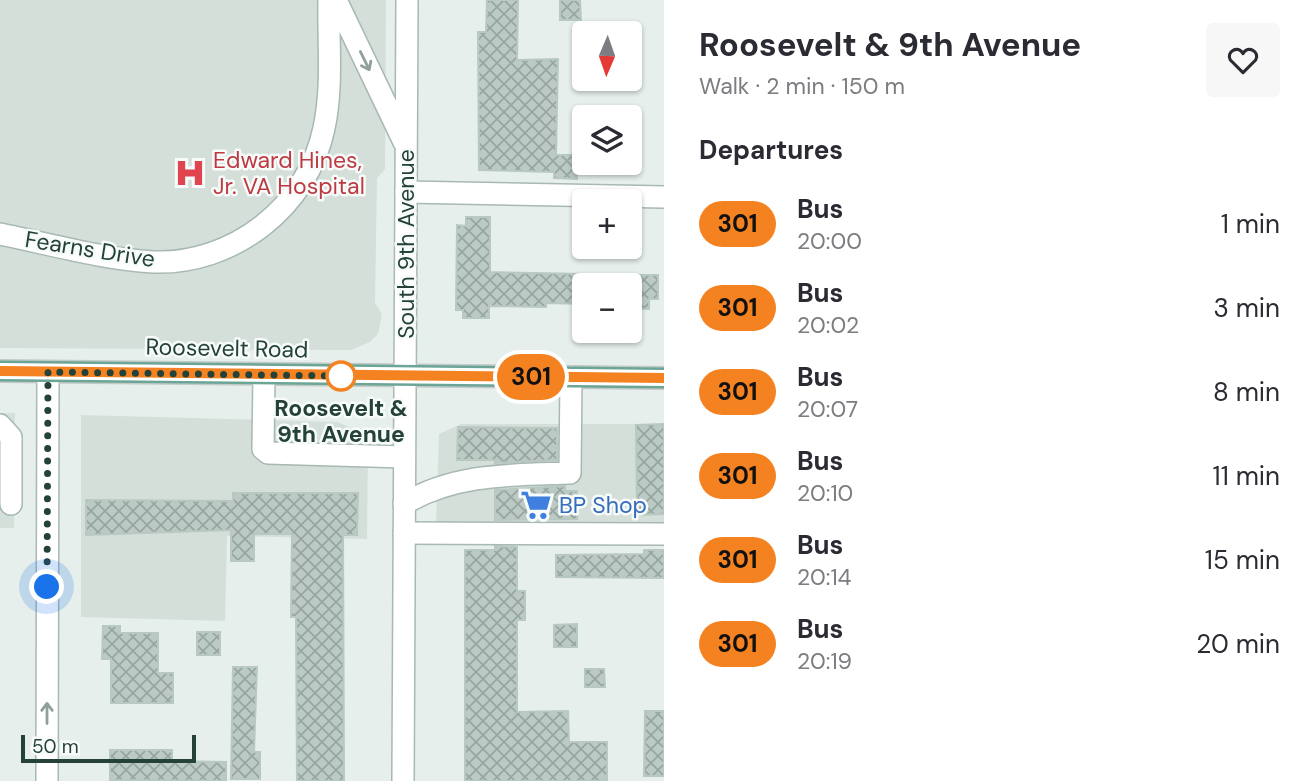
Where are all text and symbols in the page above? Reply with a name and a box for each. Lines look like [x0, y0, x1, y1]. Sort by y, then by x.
north arrow [572, 21, 642, 91]
map controls [572, 21, 642, 343]
text: Roosevelt & 9th Avenue [699, 23, 1081, 66]
button: heart [1206, 23, 1280, 97]
one-way arrow [359, 50, 372, 72]
text: Walk · 2 min · 150 m [699, 71, 905, 101]
button: layers [572, 105, 642, 175]
text: Departures [699, 133, 843, 167]
place label: Edward Hines, Jr. VA Hospital [213, 145, 365, 201]
street label: South 9th Avenue [391, 149, 421, 339]
hospital icon: Edward Hines, Jr. VA Hospital [173, 156, 207, 190]
button: + [572, 189, 642, 259]
text: Bus [797, 192, 843, 226]
text: 1 min [1221, 207, 1280, 241]
text: 301 [717, 208, 758, 239]
street label: Fearns Drive [23, 224, 157, 274]
text: 20:00 [797, 226, 862, 256]
button: − [572, 273, 642, 343]
text: Bus [797, 276, 843, 310]
text: 3 min [1213, 291, 1280, 325]
text: 301 [717, 292, 758, 323]
text: 20:02 [797, 310, 859, 340]
street label: Roosevelt Road [145, 332, 309, 364]
line badge: 301 [491, 354, 571, 400]
text: Bus [797, 360, 843, 394]
marker: Roosevelt & 9th Avenue [326, 361, 356, 391]
text: 301 [511, 361, 551, 392]
text: 8 min [1213, 375, 1280, 409]
text: 301 [717, 376, 758, 407]
place label: Roosevelt & 9th Avenue [274, 393, 408, 449]
text: 20:07 [797, 394, 858, 424]
text: Bus [797, 444, 843, 478]
text: 11 min [1213, 459, 1280, 493]
text: 301 [717, 460, 758, 491]
text: 20:10 [797, 478, 853, 508]
supermarket icon: BP Shop [519, 488, 553, 522]
place label: BP Shop [559, 490, 647, 520]
text: Bus [797, 528, 843, 562]
text: 15 min [1205, 543, 1280, 577]
text: 301 [717, 544, 758, 575]
text: 20:14 [797, 562, 852, 592]
your location [29, 569, 64, 604]
text: Bus [797, 612, 843, 646]
text: 20 min [1196, 627, 1280, 661]
text: 301 [717, 628, 758, 659]
text: 20:19 [797, 646, 852, 676]
one-way arrow [40, 702, 54, 725]
scale bar [21, 732, 196, 764]
text: 50 m [32, 734, 79, 759]

